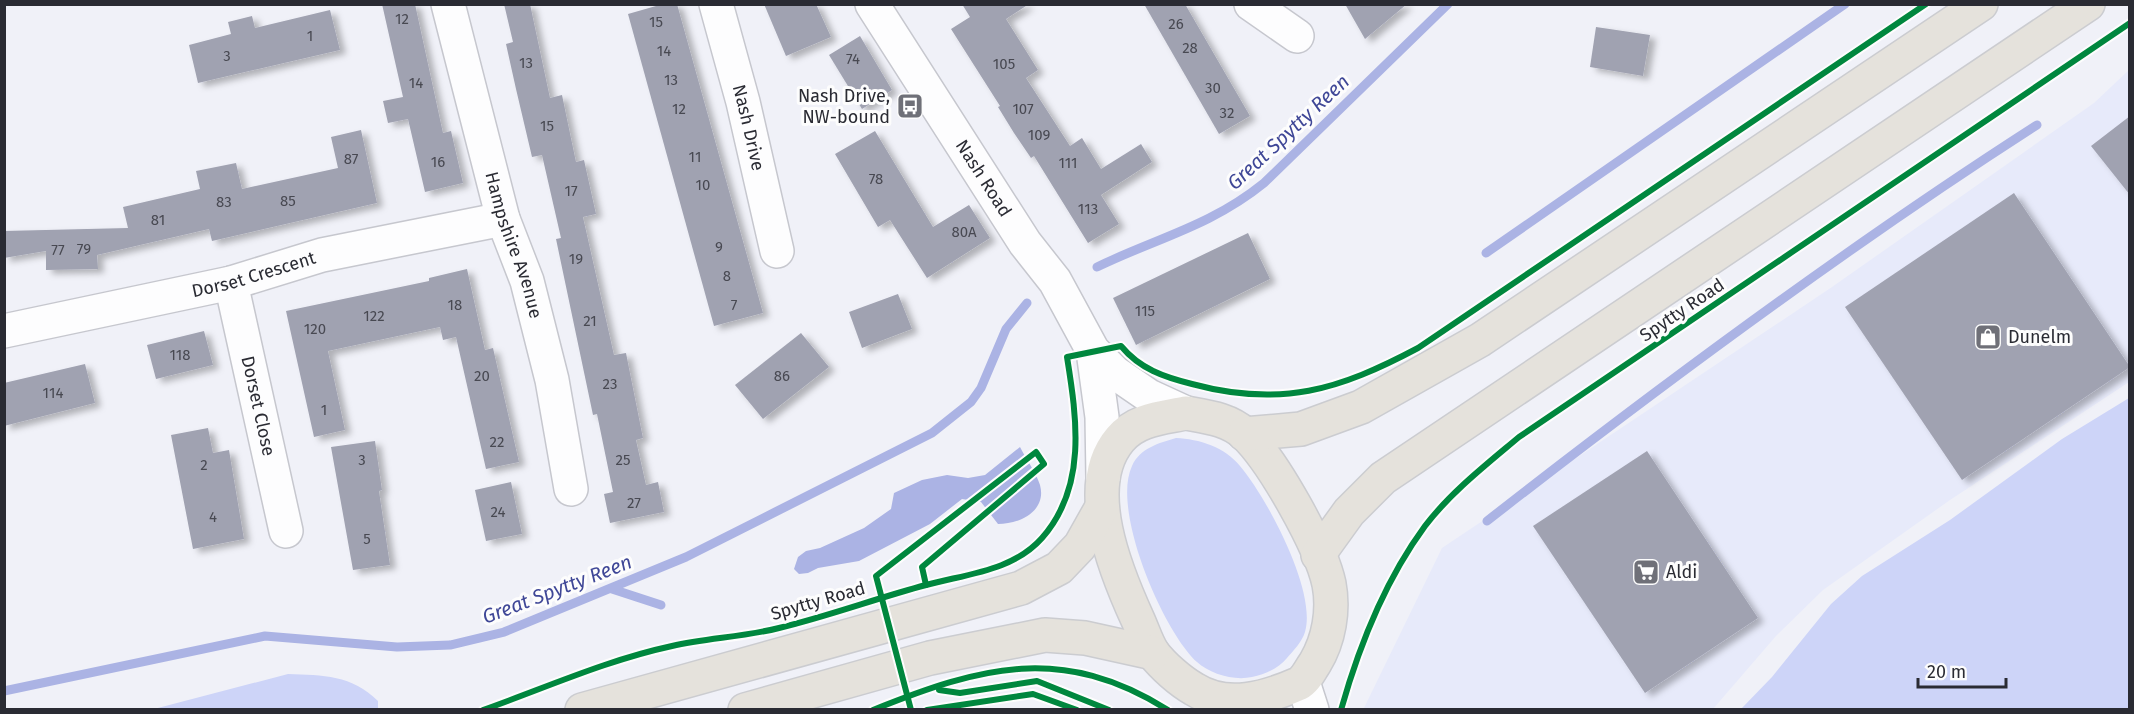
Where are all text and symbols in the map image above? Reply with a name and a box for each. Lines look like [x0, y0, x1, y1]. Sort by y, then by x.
house number: 12 [395, 10, 409, 28]
house number: 15 [649, 13, 663, 31]
house number: 26 [1168, 15, 1184, 33]
house number: 1 [307, 27, 313, 45]
house number: 28 [1182, 39, 1198, 57]
house number: 14 [657, 42, 671, 60]
house number: 3 [223, 47, 231, 65]
house number: 74 [846, 50, 860, 68]
house number: 13 [519, 54, 533, 72]
house number: 105 [993, 55, 1015, 73]
water label: Great Spytty Reen [1222, 69, 1354, 195]
house number: 13 [664, 71, 678, 89]
house number: 14 [409, 74, 423, 92]
house number: 30 [1205, 79, 1221, 97]
street label: Nash Drive [728, 82, 769, 173]
place label: Nash Drive, NW-bound [798, 85, 890, 128]
bus stop icon: Nash Drive, NW-bound [895, 91, 925, 121]
house number: 12 [672, 100, 686, 118]
house number: 107 [1012, 100, 1034, 118]
house number: 32 [1220, 104, 1234, 122]
house number: 15 [540, 117, 554, 135]
house number: 109 [1028, 126, 1050, 144]
street label: Nash Road [951, 136, 1016, 221]
house number: 11 [689, 148, 701, 166]
house number: 87 [344, 150, 359, 168]
house number: 16 [431, 153, 445, 171]
house number: 111 [1058, 154, 1078, 172]
street label: Hampshire Avenue [480, 169, 547, 321]
house number: 78 [869, 170, 883, 188]
house number: 10 [696, 176, 710, 194]
house number: 17 [564, 182, 578, 200]
house number: 85 [280, 192, 296, 210]
house number: 83 [216, 193, 232, 211]
house number: 113 [1078, 200, 1098, 218]
house number: 81 [151, 211, 165, 229]
house number: 80A [951, 223, 977, 241]
house number: 9 [715, 238, 723, 256]
house number: 79 [77, 240, 91, 258]
house number: 77 [51, 241, 65, 259]
street label: Dorset Crescent [190, 246, 319, 302]
house number: 19 [569, 250, 583, 268]
house number: 8 [723, 267, 731, 285]
street label: Spytty Road [1636, 274, 1728, 346]
house number: 18 [448, 296, 462, 314]
house number: 7 [731, 296, 738, 314]
house number: 115 [1135, 302, 1155, 320]
house number: 122 [363, 307, 385, 325]
house number: 21 [583, 312, 597, 330]
house number: 120 [304, 320, 326, 338]
shop icon: Dunelm [1973, 322, 2003, 352]
place label: Dunelm [2008, 326, 2071, 348]
house number: 118 [169, 346, 191, 364]
street label: Dorset Close [236, 354, 280, 458]
house number: 20 [474, 367, 490, 385]
house number: 86 [774, 367, 790, 385]
house number: 23 [603, 375, 617, 393]
house number: 114 [43, 384, 63, 402]
house number: 1 [321, 401, 327, 419]
house number: 22 [490, 433, 504, 451]
house number: 3 [358, 451, 366, 469]
house number: 25 [616, 451, 630, 469]
house number: 2 [200, 456, 208, 474]
house number: 27 [627, 494, 641, 512]
house number: 24 [490, 503, 506, 521]
house number: 4 [209, 508, 217, 526]
house number: 5 [363, 530, 371, 548]
water label: Great Spytty Reen [479, 549, 635, 629]
supermarket icon: Aldi [1631, 557, 1661, 587]
place label: Aldi [1666, 561, 1697, 583]
street label: Spytty Road [768, 577, 868, 625]
scale bar [1918, 651, 2006, 689]
text: 20 m [1927, 661, 1966, 683]

